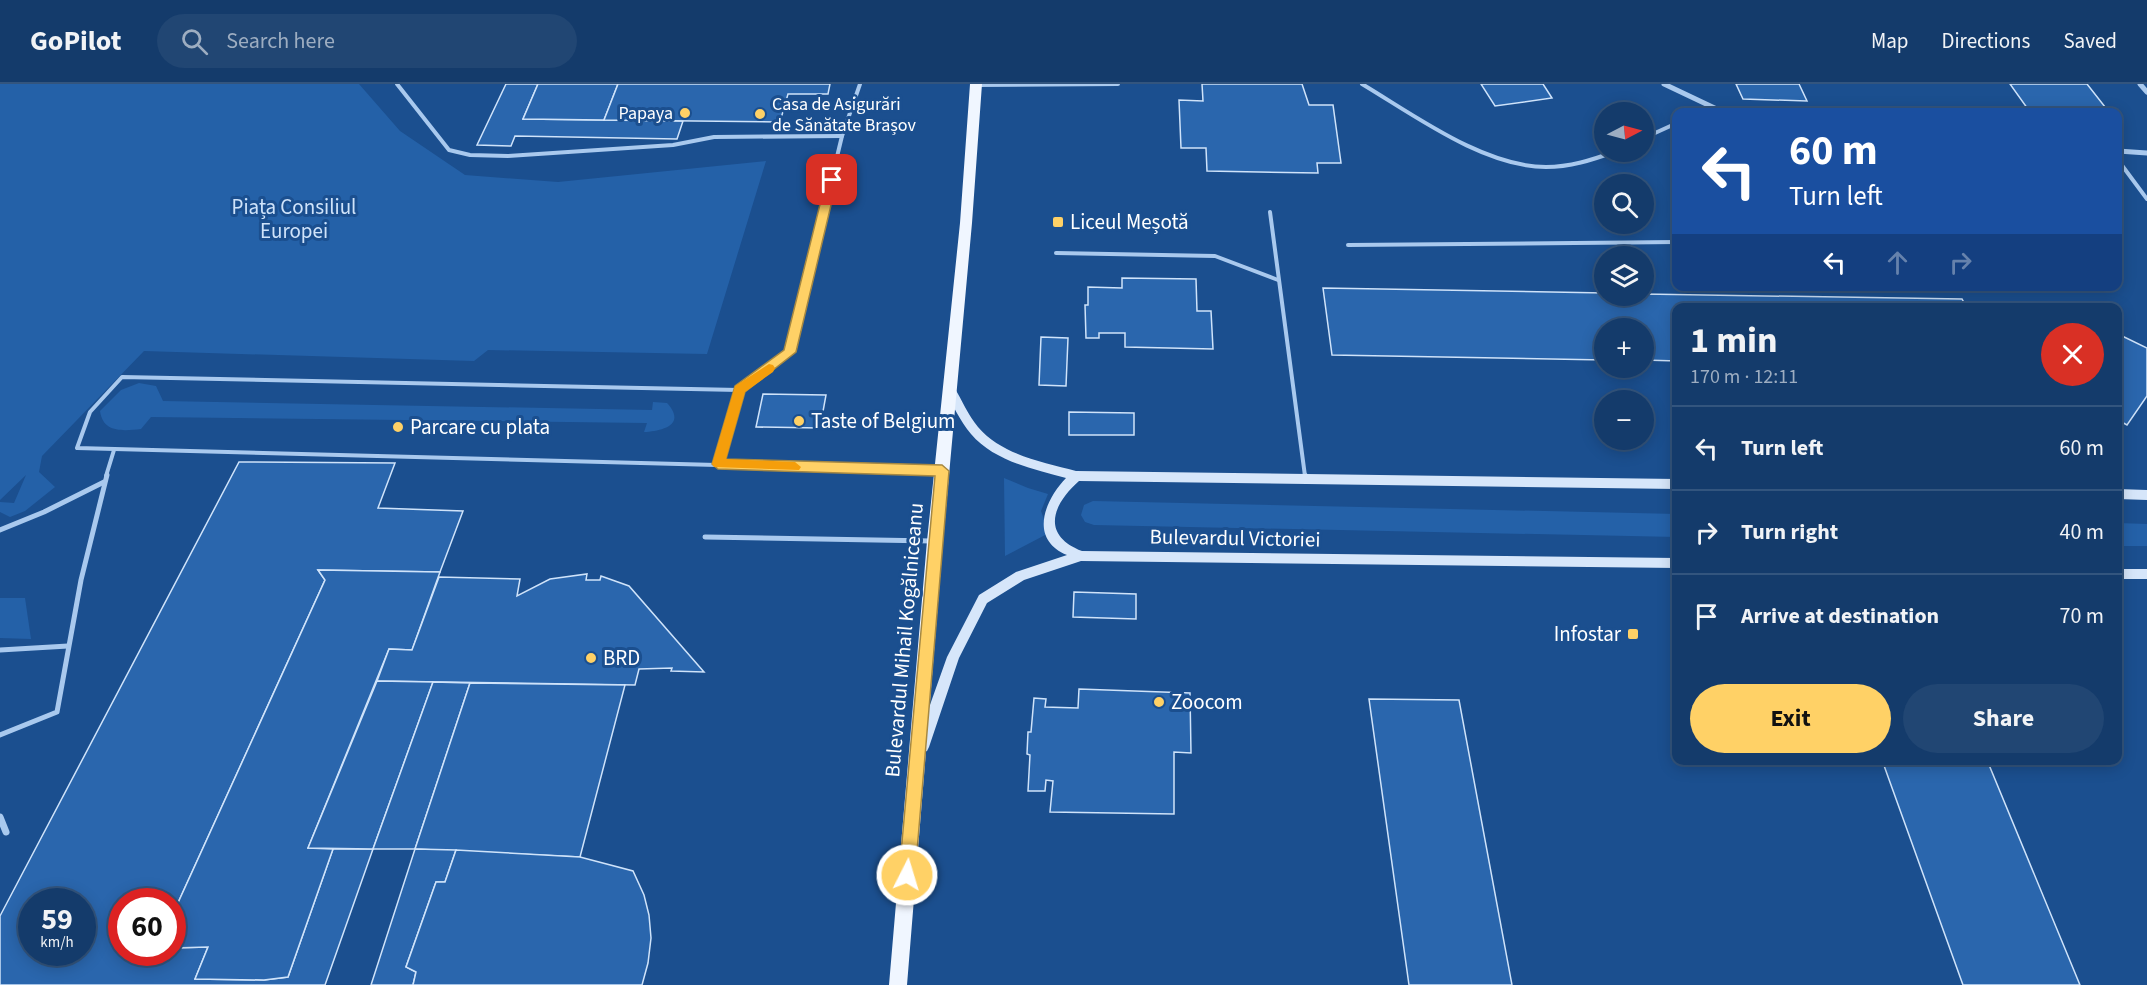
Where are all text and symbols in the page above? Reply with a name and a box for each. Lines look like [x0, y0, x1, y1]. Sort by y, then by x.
search box [157, 14, 577, 68]
text: GoPilot [30, 21, 121, 61]
icon: search [178, 25, 211, 58]
text: Search here [226, 25, 335, 57]
text: Map [1871, 26, 1909, 56]
text: Directions [1942, 26, 2030, 56]
text: Saved [2063, 26, 2117, 56]
place label: Casa de Asigurări de Sănătate Brașov [772, 92, 916, 138]
place label: Papaya [619, 101, 673, 126]
north arrow [1594, 102, 1654, 162]
map controls [1594, 102, 1654, 450]
marker: Papaya [678, 106, 692, 120]
marker: Casa de Asigurări de Sănătate Brașov [753, 107, 767, 121]
text: 60 m [1789, 121, 1878, 181]
icon: left [1690, 132, 1768, 210]
pin [806, 154, 857, 205]
icon: arrive [815, 163, 848, 196]
button: search [1594, 174, 1654, 234]
text: Turn left [1789, 177, 1883, 216]
park label: Piața Consiliul Europei [232, 192, 356, 246]
place label: Liceul Meșotă [1070, 207, 1189, 237]
marker: Liceul Meșotă [1051, 215, 1065, 229]
button: layers [1594, 246, 1654, 306]
icon: left [1818, 246, 1851, 279]
icon: ahead [1881, 246, 1914, 279]
icon: right [1944, 246, 1977, 279]
text: 1 min [1690, 315, 1778, 366]
button: + [1594, 318, 1654, 378]
button: close [2041, 323, 2104, 386]
text: 170 m · 12:11 [1690, 363, 1798, 391]
button: − [1594, 390, 1654, 450]
place label: Taste of Belgium [811, 406, 956, 436]
place label: Parcare cu plata [410, 412, 550, 442]
marker: Taste of Belgium [792, 414, 806, 428]
marker: Parcare cu plata [391, 420, 405, 434]
icon: left [1690, 432, 1723, 465]
text: Turn left [1741, 432, 1823, 464]
text: 60 m [2059, 432, 2104, 464]
street label: Bulevardul Mihail Kogălniceanu [877, 501, 931, 779]
icon: right [1690, 516, 1723, 549]
text: Turn right [1741, 516, 1838, 548]
text: 40 m [2059, 516, 2104, 548]
street label: Bulevardul Victoriei [1149, 522, 1321, 554]
icon: arrive [1690, 600, 1723, 633]
text: Arrive at destination [1741, 600, 1939, 632]
text: 70 m [2059, 600, 2104, 632]
place label: Infostar [1554, 619, 1622, 649]
marker: Infostar [1626, 627, 1640, 641]
place label: BRD [603, 643, 640, 673]
marker: BRD [584, 651, 598, 665]
button: Exit [1690, 684, 1891, 753]
button: Share [1903, 684, 2104, 753]
place label: Zoocom [1171, 687, 1243, 717]
marker: Zoocom [1152, 695, 1166, 709]
position arrow [875, 843, 939, 907]
speed limit sign: 60 [108, 888, 186, 966]
text: 59 [41, 898, 73, 941]
text: km/h [40, 932, 74, 953]

